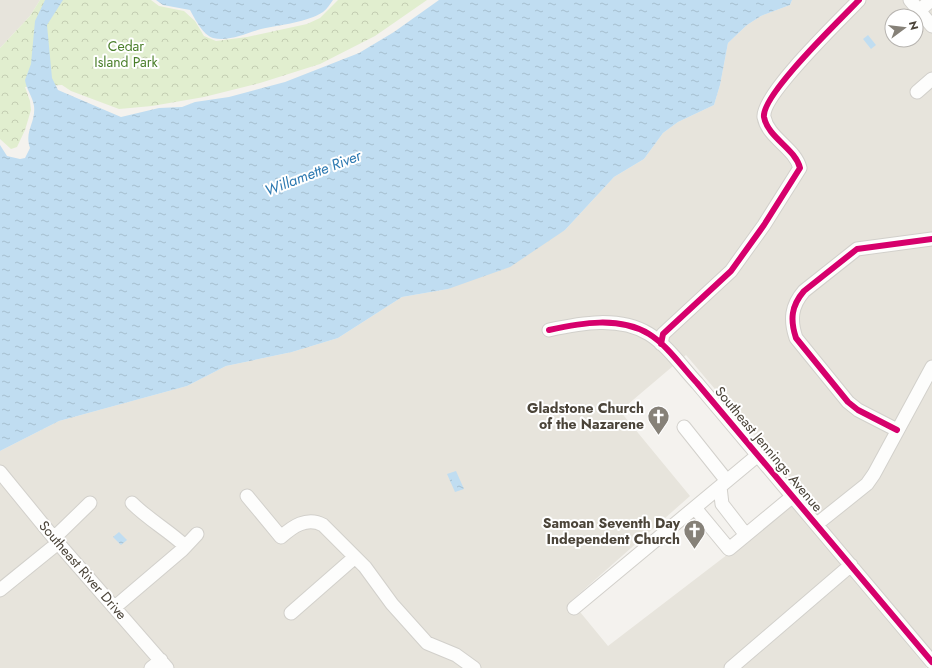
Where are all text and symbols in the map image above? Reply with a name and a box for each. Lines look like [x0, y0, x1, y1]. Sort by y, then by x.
north arrow [884, 8, 924, 48]
text: N [905, 19, 923, 32]
park label: Cedar Island Park [94, 36, 159, 72]
water label: Willamette River [262, 144, 365, 201]
street label: Southeast Jennings Avenue [710, 382, 828, 516]
place label: Gladstone Church of the Nazarene [527, 398, 644, 434]
church icon: Gladstone Church of the Nazarene [646, 403, 672, 436]
place label: Samoan Seventh Day Independent Church [543, 513, 681, 549]
street label: Southeast River Drive [34, 516, 132, 624]
church icon: Samoan Seventh Day Independent Church [682, 518, 708, 551]

